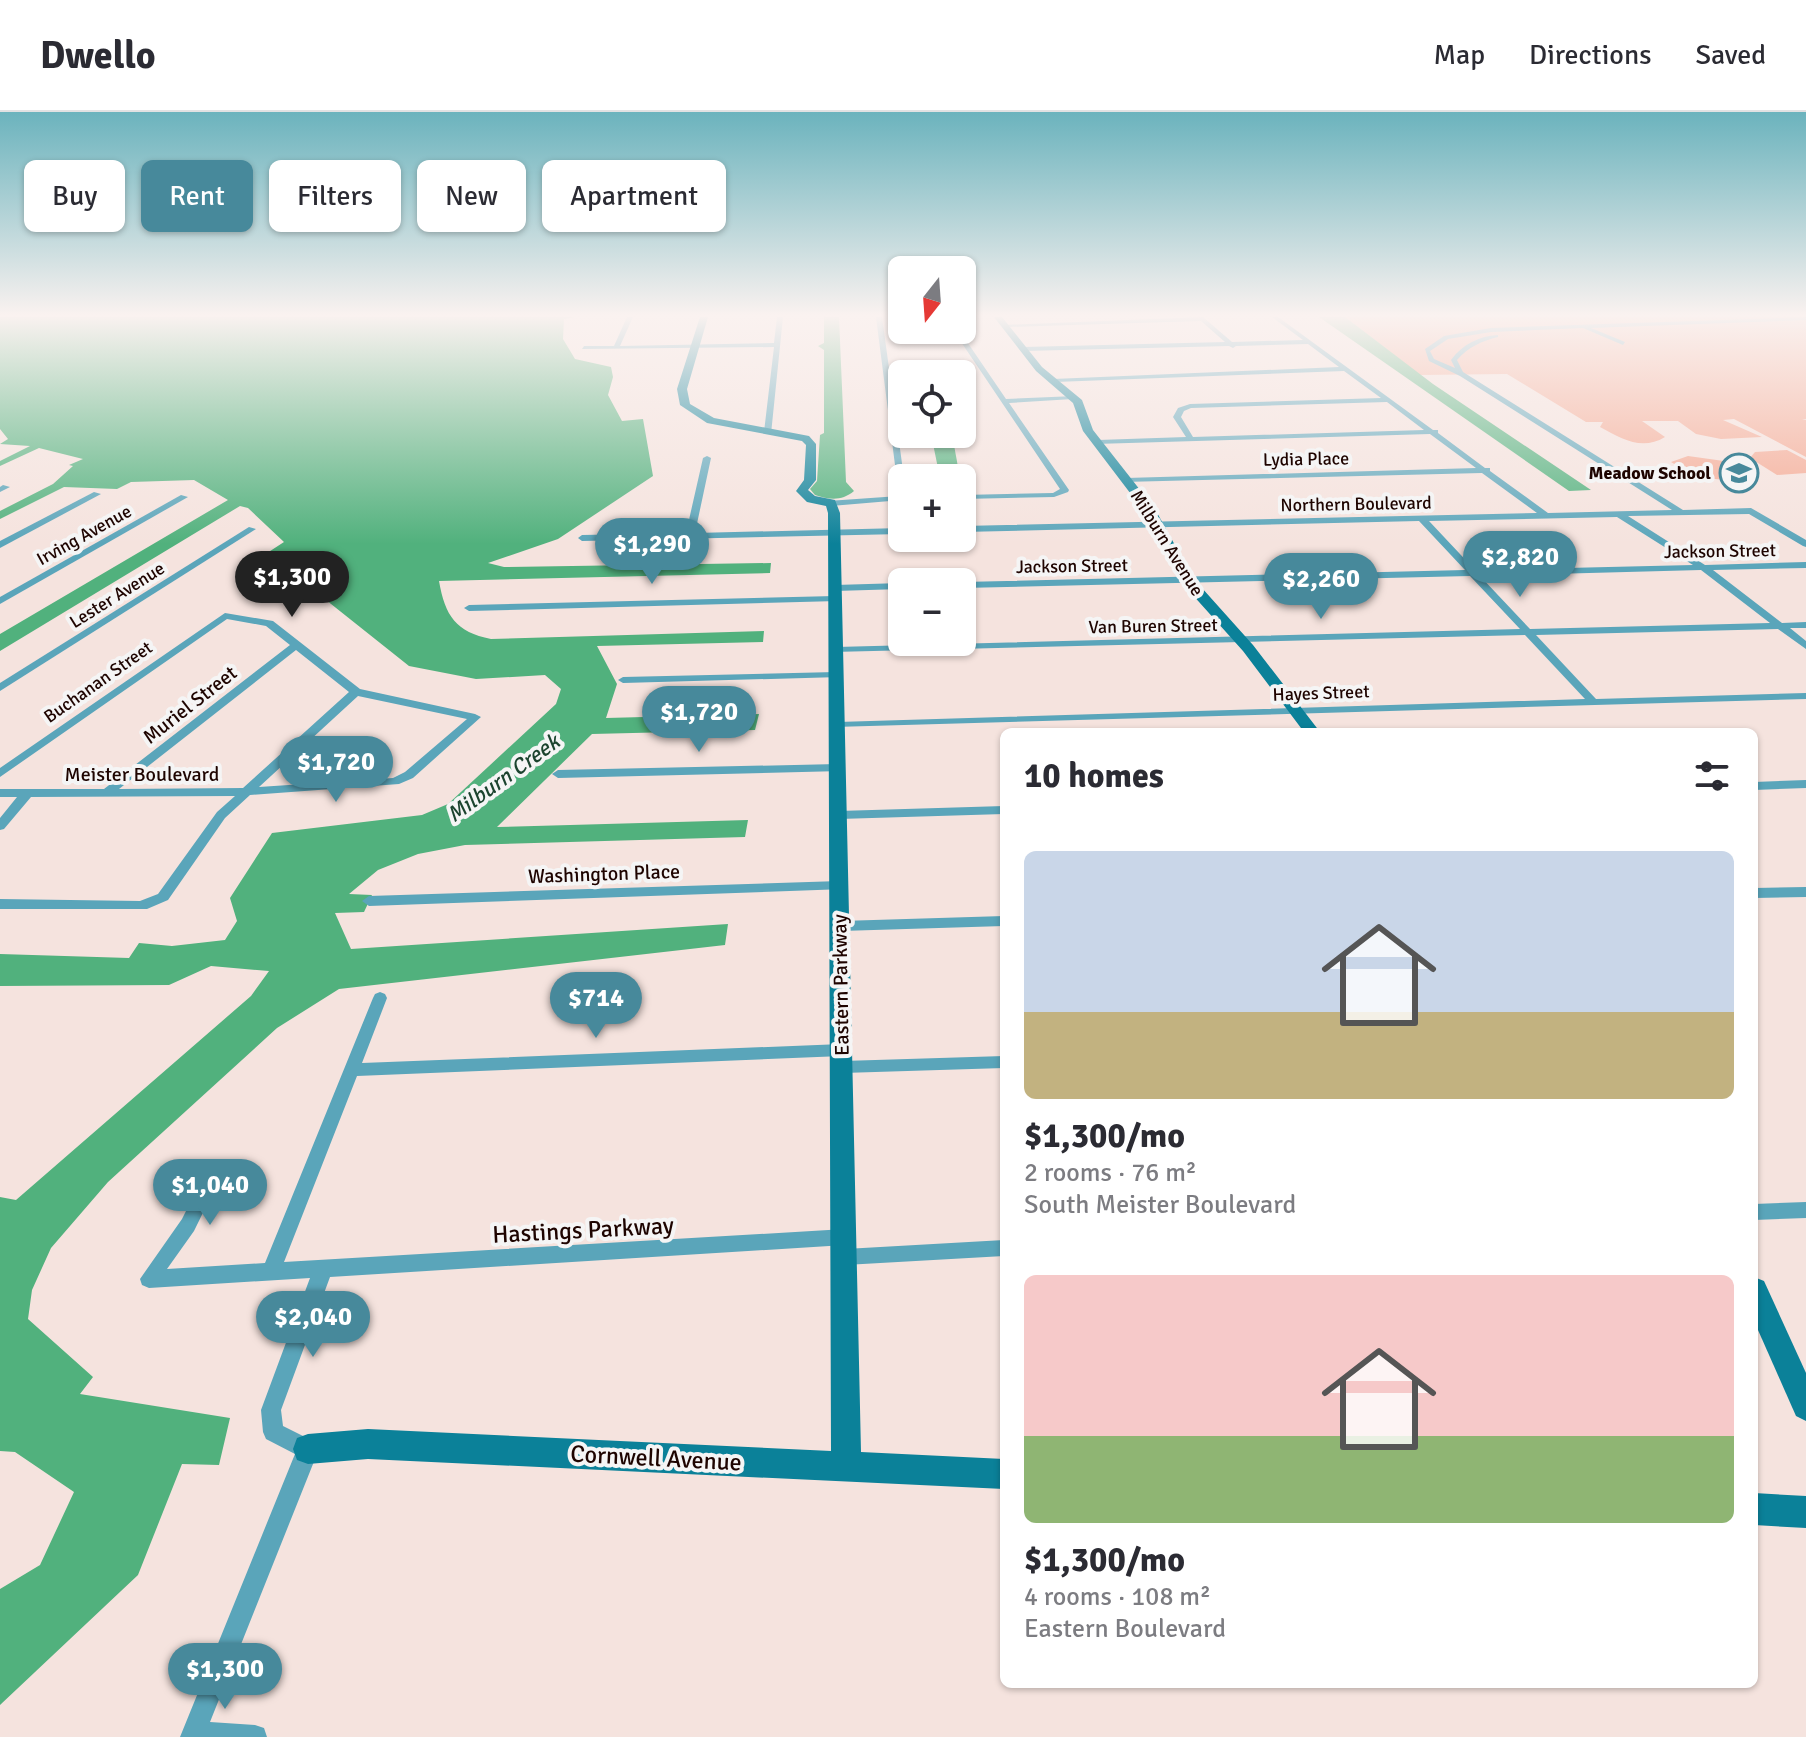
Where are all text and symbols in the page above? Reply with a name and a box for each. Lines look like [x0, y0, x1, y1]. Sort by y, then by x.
text: Dwello [40, 32, 156, 79]
text: Map [1433, 38, 1485, 72]
text: Directions [1529, 38, 1651, 72]
text: Saved [1695, 38, 1766, 72]
chip: Buy [24, 160, 125, 232]
chip: Rent [141, 160, 253, 232]
chip: Filters [269, 160, 401, 232]
chip: New [417, 160, 526, 232]
chip: Apartment [542, 160, 726, 232]
north arrow [888, 256, 976, 344]
map controls [888, 256, 976, 656]
button: locate [888, 360, 976, 448]
street label: Lydia Place [1263, 447, 1349, 471]
school or university icon: Meadow School [1718, 452, 1760, 494]
place label: Meadow School [1588, 462, 1711, 484]
button: + [888, 464, 976, 552]
street label: Milburn Avenue [1126, 486, 1208, 600]
street label: Northern Boulevard [1280, 492, 1432, 516]
street label: Irving Avenue [33, 500, 135, 570]
pin: $1,290 [587, 518, 717, 586]
text: $1,290 [613, 528, 691, 560]
pin: $2,820 [1455, 531, 1585, 599]
street label: Jackson Street [1664, 539, 1776, 563]
text: $2,820 [1481, 541, 1559, 573]
pin: $1,300 [227, 551, 357, 619]
pin: $2,260 [1256, 553, 1386, 621]
street label: Jackson Street [1016, 554, 1128, 578]
street label: Lester Avenue [65, 557, 169, 633]
text: $1,300 [253, 561, 331, 593]
text: $2,260 [1282, 563, 1360, 595]
button: − [888, 568, 976, 656]
street label: Van Buren Street [1088, 614, 1218, 638]
street label: Buchanan Street [39, 636, 157, 728]
street label: Muriel Street [138, 660, 242, 750]
street label: Hayes Street [1272, 680, 1370, 706]
pin: $1,720 [634, 686, 764, 754]
text: $1,720 [660, 696, 738, 728]
water label: Milburn Creek [441, 727, 566, 828]
pin: $1,720 [271, 736, 401, 804]
text: $1,720 [297, 746, 375, 778]
icon: filters [1690, 754, 1734, 798]
text: 10 homes [1024, 755, 1164, 797]
street label: Meister Boulevard [65, 762, 219, 787]
street label: Washington Place [528, 859, 680, 889]
icon: home [1307, 903, 1451, 1047]
street label: Eastern Parkway [827, 913, 855, 1056]
pin: $714 [549, 972, 643, 1040]
text: $714 [568, 982, 624, 1014]
text: $1,300/mo [1024, 1115, 1185, 1157]
text: 2 rooms · 76 m² [1024, 1157, 1197, 1189]
pin: $1,040 [145, 1159, 275, 1227]
text: $1,040 [171, 1169, 249, 1201]
text: South Meister Boulevard [1024, 1189, 1296, 1221]
street label: Hastings Parkway [491, 1210, 675, 1250]
pin: $2,040 [248, 1291, 378, 1359]
text: $2,040 [274, 1301, 352, 1333]
icon: home [1307, 1327, 1451, 1471]
street label: Cornwell Avenue [570, 1439, 742, 1477]
text: $1,300/mo [1024, 1539, 1185, 1581]
text: 4 rooms · 108 m² [1024, 1581, 1211, 1613]
text: Eastern Boulevard [1024, 1613, 1226, 1645]
pin: $1,300 [160, 1643, 290, 1711]
text: $1,300 [186, 1653, 264, 1685]

